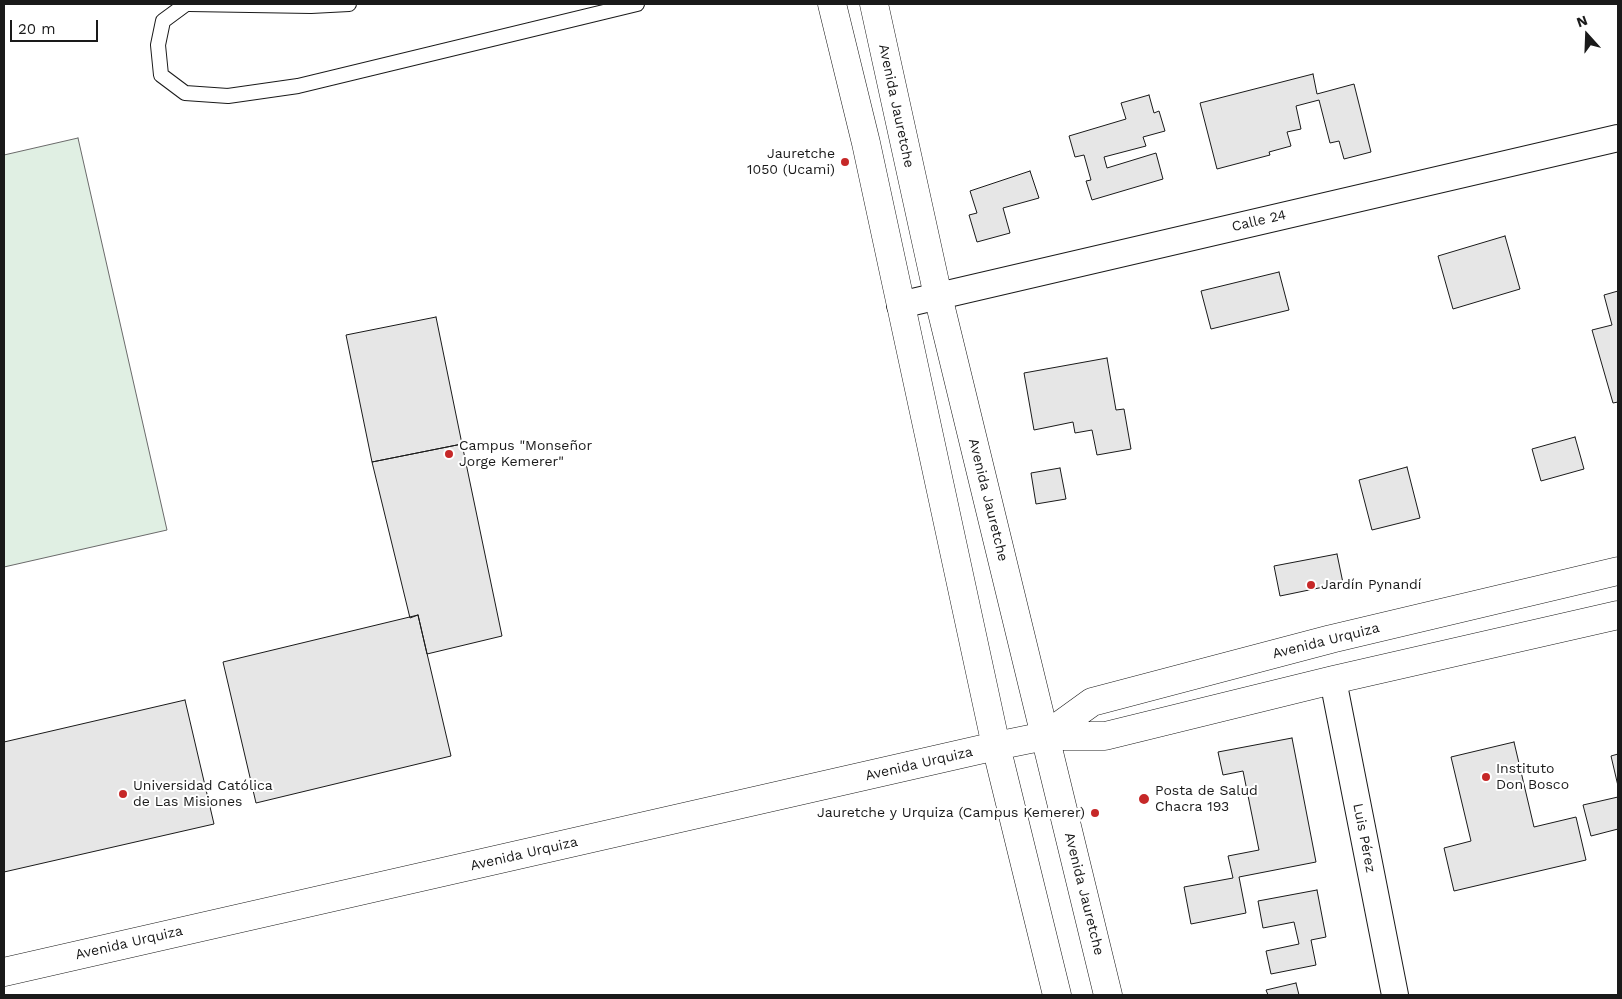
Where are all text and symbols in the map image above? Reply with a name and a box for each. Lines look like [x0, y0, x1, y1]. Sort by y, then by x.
scale bar [12, 10, 100, 42]
north arrow [1562, 10, 1612, 60]
text: N [1574, 12, 1589, 30]
text: 20 m [18, 20, 56, 38]
street label: Avenida Jauretche [875, 43, 917, 169]
place label: Jauretche 1050 (Ucami) [747, 146, 835, 178]
marker: Jauretche 1050 (Ucami) [839, 156, 851, 168]
street label: Calle 24 [1230, 207, 1288, 235]
street label: Avenida Jauretche [965, 437, 1011, 563]
place label: Campus "Monseñor Jorge Kemerer" [459, 438, 592, 471]
marker: Campus "Monseñor Jorge Kemerer" [443, 448, 455, 460]
place label: Jardín Pynandí [1321, 577, 1422, 593]
marker: Jardín Pynandí [1305, 579, 1317, 591]
street label: Avenida Urquiza [1271, 620, 1381, 662]
street label: Avenida Urquiza [864, 743, 974, 785]
place label: Instituto Don Bosco [1496, 761, 1569, 794]
marker: Instituto Don Bosco [1480, 771, 1492, 783]
place label: Universidad Católica de Las Misiones [133, 778, 273, 810]
place label: Posta de Salud Chacra 193 [1155, 783, 1258, 816]
marker: Universidad Católica de Las Misiones [117, 788, 129, 800]
marker: Posta de Salud Chacra 193 [1137, 792, 1151, 806]
street label: Luis Pérez [1349, 802, 1379, 874]
place label: Jauretche y Urquiza (Campus Kemerer) [817, 805, 1085, 821]
marker: Jauretche y Urquiza (Campus Kemerer) [1089, 807, 1101, 819]
street label: Avenida Jauretche [1061, 831, 1107, 957]
street label: Avenida Urquiza [469, 833, 579, 875]
street label: Avenida Urquiza [74, 922, 184, 964]

